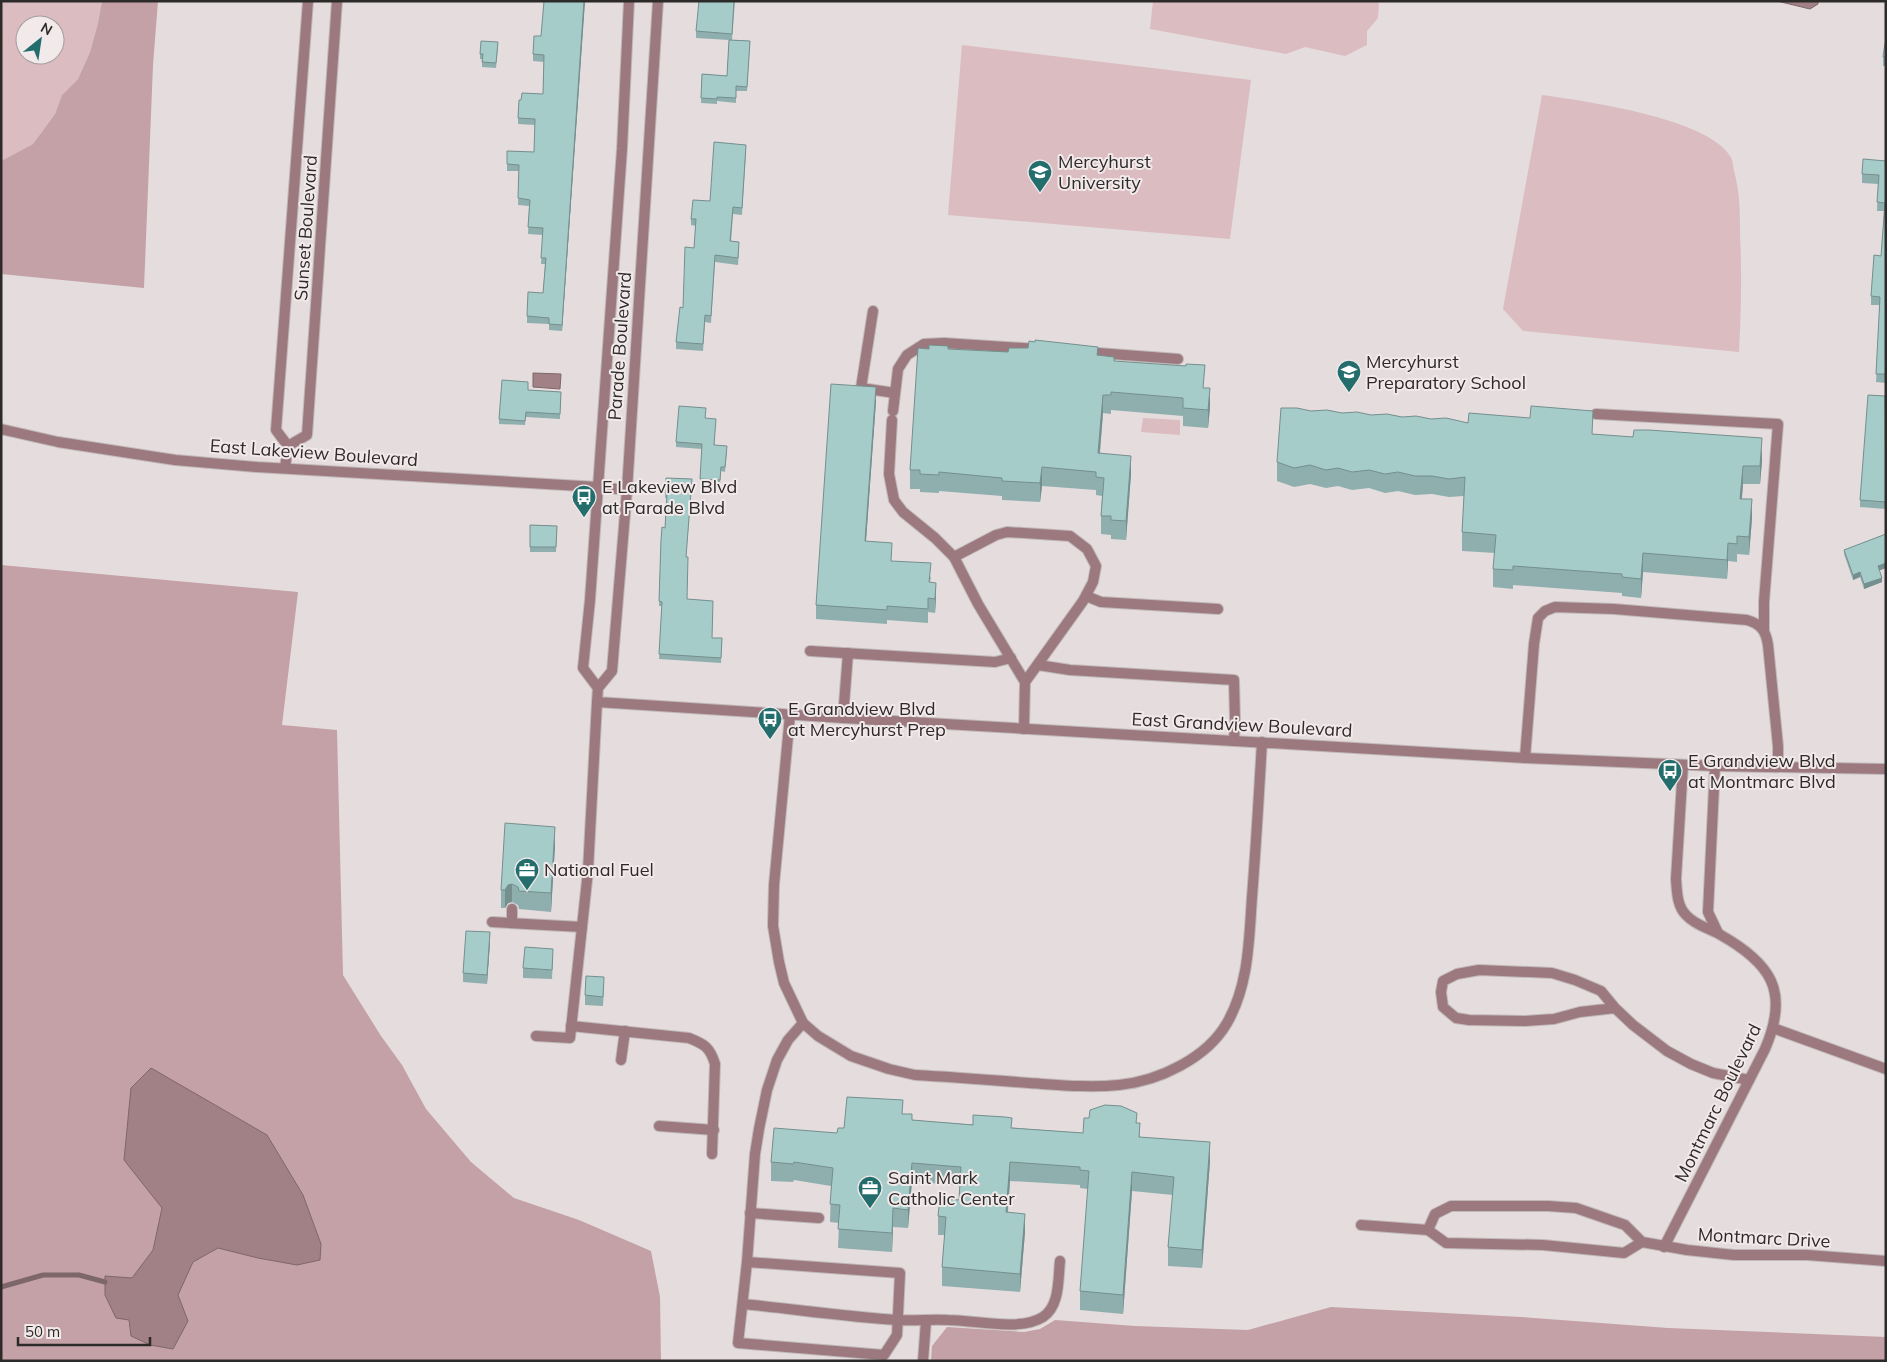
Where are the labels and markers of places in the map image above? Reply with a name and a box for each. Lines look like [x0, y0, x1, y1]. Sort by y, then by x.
place label: Mercyhurst University [1058, 150, 1151, 194]
school or university icon: Mercyhurst University [1027, 159, 1053, 193]
place label: Mercyhurst Preparatory School [1366, 350, 1526, 394]
school or university icon: Mercyhurst Preparatory School [1336, 359, 1362, 393]
place label: E Lakeview Blvd at Parade Blvd [602, 475, 737, 519]
bus stop icon: E Lakeview Blvd at Parade Blvd [571, 484, 597, 518]
place label: E Grandview Blvd at Mercyhurst Prep [788, 697, 946, 741]
bus stop icon: E Grandview Blvd at Mercyhurst Prep [757, 706, 783, 740]
place label: E Grandview Blvd at Montmarc Blvd [1688, 749, 1836, 793]
bus stop icon: E Grandview Blvd at Montmarc Blvd [1657, 758, 1683, 792]
office icon: National Fuel [514, 857, 540, 891]
place label: National Fuel [544, 858, 654, 881]
place label: Saint Mark Catholic Center [888, 1166, 1015, 1210]
office icon: Saint Mark Catholic Center [857, 1175, 883, 1209]

